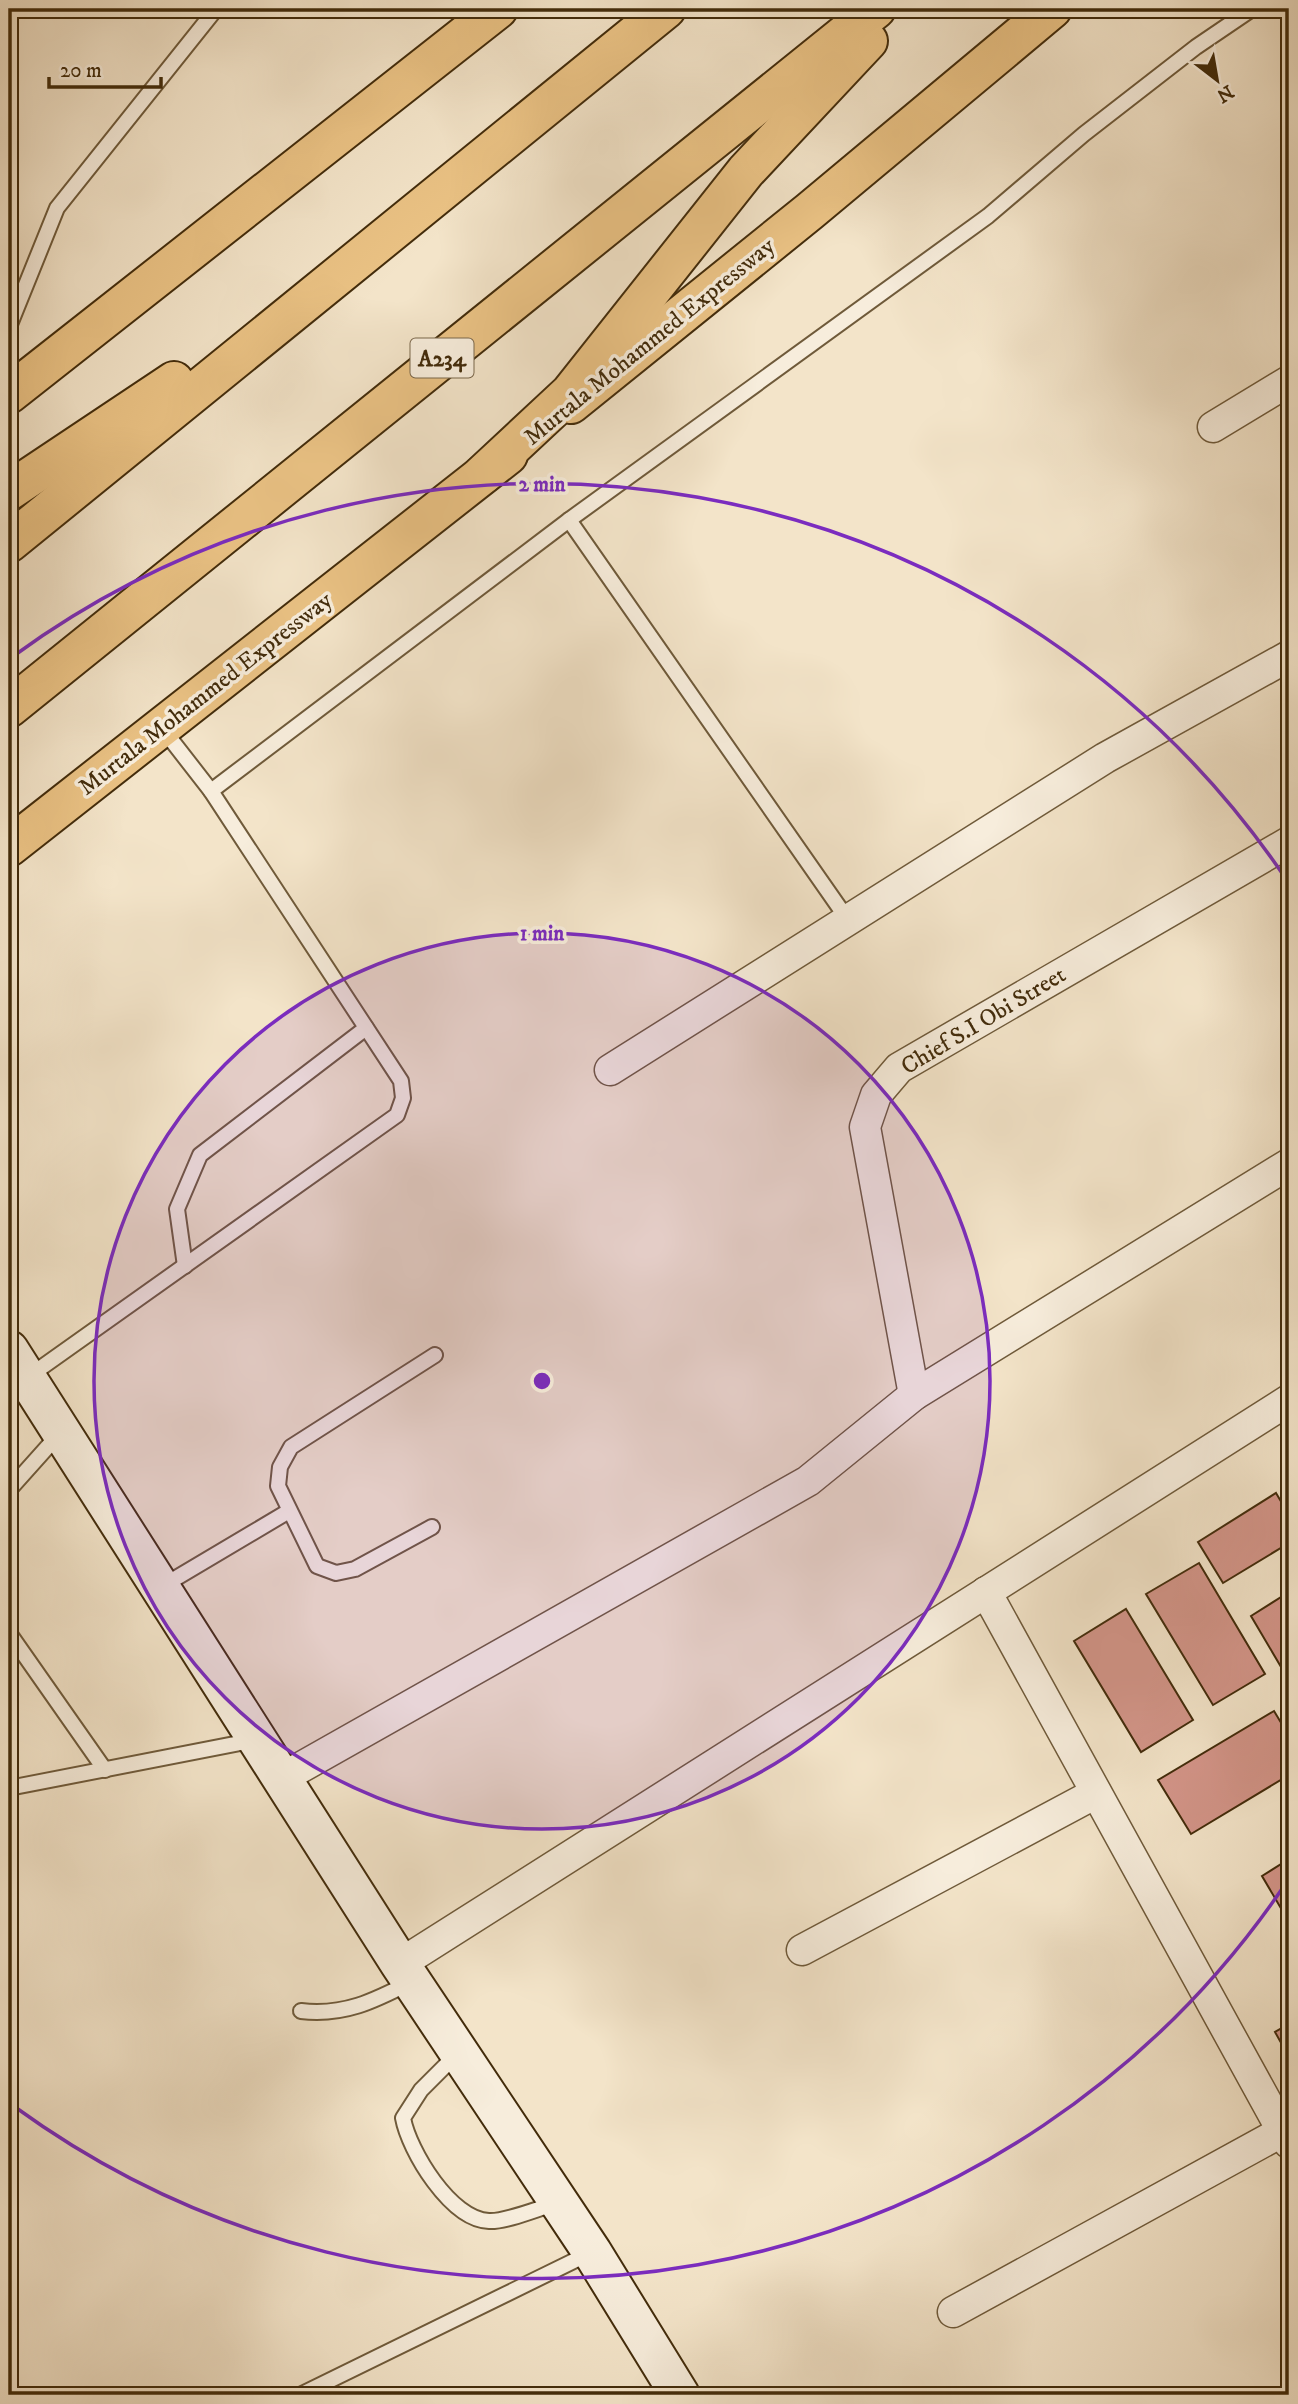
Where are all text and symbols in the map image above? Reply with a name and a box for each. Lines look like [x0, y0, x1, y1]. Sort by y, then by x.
scale bar [49, 46, 161, 90]
north arrow [1182, 46, 1252, 116]
text: 20 m [60, 58, 102, 84]
text: N [1212, 79, 1238, 107]
street label: Murtala Mohammed Expressway [518, 231, 782, 452]
road number: A234 [410, 338, 474, 378]
text: 2 min [519, 472, 567, 498]
street label: Murtala Mohammed Expressway [73, 585, 339, 802]
text: 1 min [520, 921, 565, 947]
street label: Chief S.I Obi Street [896, 960, 1072, 1082]
centre of rings [530, 1369, 554, 1393]

